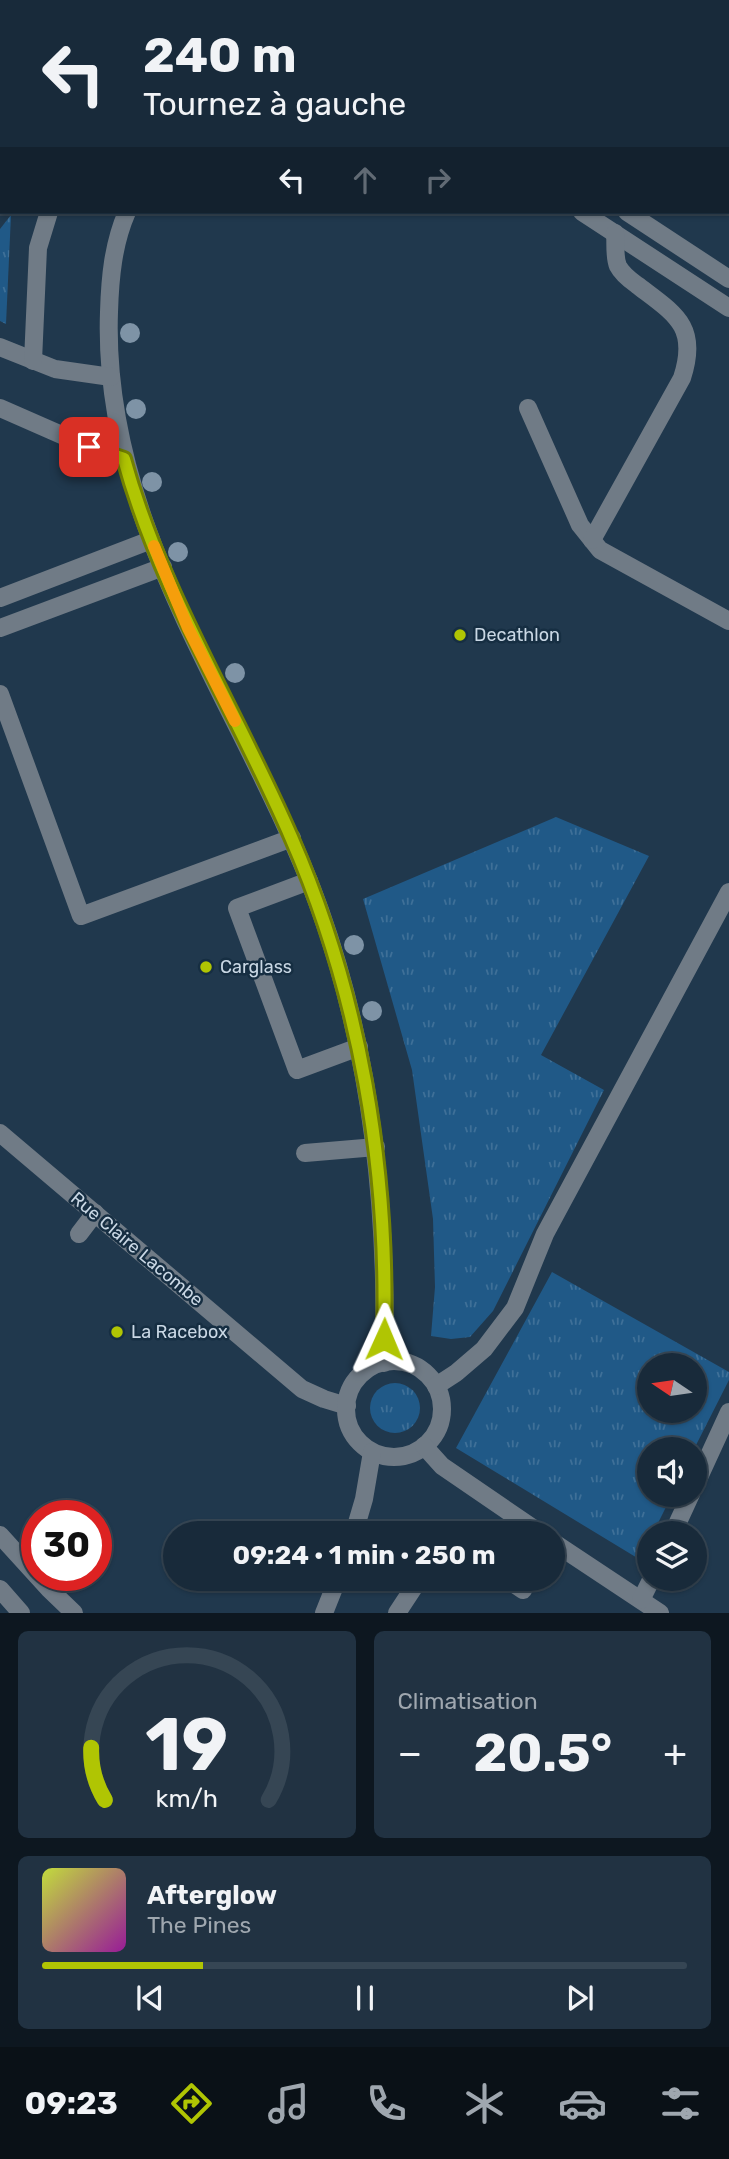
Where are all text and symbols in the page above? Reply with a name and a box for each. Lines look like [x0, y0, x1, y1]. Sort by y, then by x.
text: 240 m [143, 26, 297, 84]
icon: left [28, 28, 119, 119]
text: Tournez à gauche [143, 85, 406, 123]
icon: left [273, 161, 311, 199]
icon: ahead [346, 161, 384, 199]
icon: right [419, 161, 457, 199]
pin [59, 417, 119, 477]
icon: arrive [70, 428, 108, 466]
place label: Decathlon [474, 624, 560, 646]
marker: Decathlon [452, 627, 468, 643]
place label: Carglass [220, 956, 292, 978]
marker: Carglass [198, 959, 214, 975]
street label: Rue Claire Lacombe [66, 1187, 208, 1311]
position arrow [347, 1302, 421, 1376]
place label: La Racebox [131, 1321, 228, 1343]
marker: La Racebox [109, 1324, 125, 1340]
north arrow [637, 1353, 707, 1423]
map controls [637, 1353, 707, 1591]
button: sound [637, 1437, 707, 1507]
speed limit sign: 30 [21, 1500, 112, 1591]
button: layers [637, 1521, 707, 1591]
text: 09:24 · 1 min · 250 m [233, 1540, 495, 1571]
text: Climatisation [398, 1687, 538, 1715]
text: 19 [145, 1703, 228, 1789]
text: 20.5° [474, 1722, 612, 1784]
text: − [398, 1730, 422, 1776]
text: + [663, 1730, 687, 1776]
text: km/h [156, 1784, 218, 1813]
text: Afterglow [147, 1880, 277, 1911]
text: The Pines [147, 1911, 251, 1939]
icon: previous [131, 1979, 169, 2017]
icon: pause [346, 1979, 384, 2017]
icon: next [561, 1979, 599, 2017]
icon: directions [167, 2079, 216, 2128]
icon: music [264, 2079, 313, 2128]
icon: phone [362, 2079, 411, 2128]
icon: climate [460, 2079, 509, 2128]
icon: car [558, 2079, 607, 2128]
icon: filters [656, 2079, 705, 2128]
text: 09:23 [24, 2084, 118, 2122]

